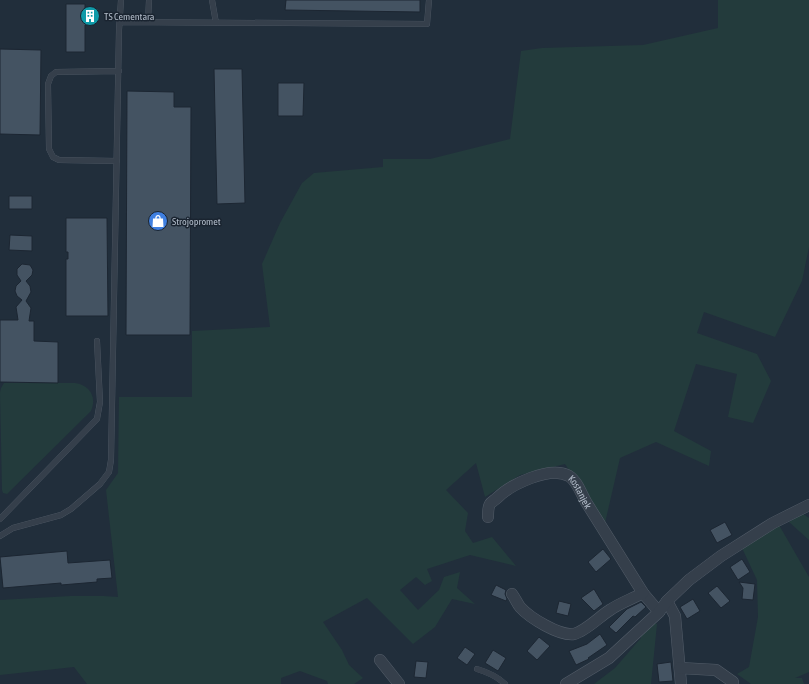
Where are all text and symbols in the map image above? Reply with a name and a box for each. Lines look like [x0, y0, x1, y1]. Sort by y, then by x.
building icon: TS Cementara [79, 5, 101, 27]
place label: TS Cementara [104, 11, 155, 22]
shop icon: Strojopromet [147, 210, 169, 232]
place label: Strojopromet [172, 216, 221, 227]
street label: Kostanjek [566, 473, 594, 511]

